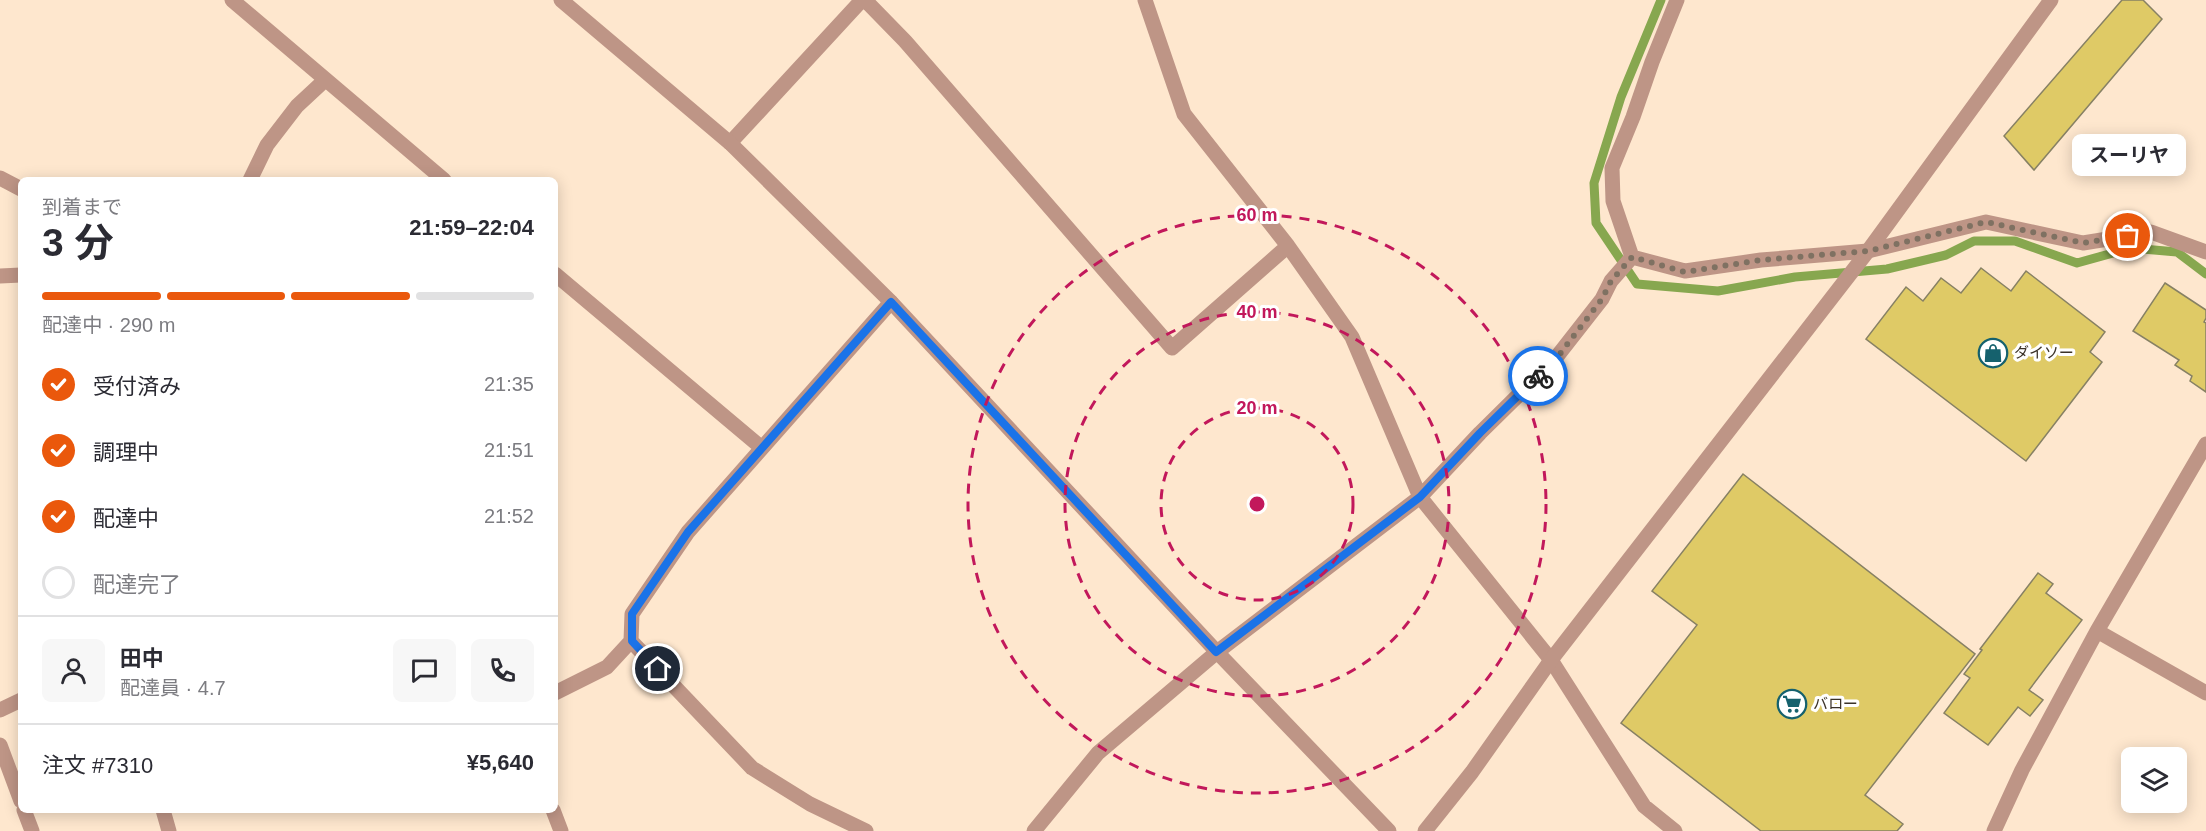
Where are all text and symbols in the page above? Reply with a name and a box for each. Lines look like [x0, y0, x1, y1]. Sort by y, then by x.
callout: スーリヤ [2071, 134, 2185, 176]
text: スーリヤ [2089, 144, 2169, 166]
text: 到着まで [42, 196, 122, 218]
text: 60 m [1236, 205, 1278, 225]
pin [2102, 210, 2153, 261]
text: 21:59–22:04 [409, 215, 534, 240]
icon: bag [2111, 219, 2144, 252]
text: 3 分 [42, 221, 114, 264]
text: 40 m [1236, 302, 1278, 322]
text: 配達中 · 290 m [42, 314, 175, 336]
shop icon: ダイソー [1977, 337, 2009, 369]
place label: ダイソー [2014, 344, 2074, 361]
courier [1508, 346, 1568, 406]
icon: bike [1522, 360, 1555, 393]
icon: check [42, 368, 75, 401]
text: 21:35 [484, 373, 534, 395]
text: 受付済み [93, 374, 181, 399]
text: 20 m [1236, 398, 1278, 418]
icon: check [42, 434, 75, 467]
text: 21:51 [484, 439, 534, 461]
text: 調理中 [93, 440, 159, 465]
centre of rings [1247, 494, 1267, 514]
icon: check [42, 500, 75, 533]
text: 21:52 [484, 505, 534, 527]
text: 配達中 [93, 506, 159, 531]
text: 配達完了 [93, 572, 181, 597]
button: person [42, 639, 105, 702]
button: chat [393, 639, 456, 702]
button: phone [471, 639, 534, 702]
pin [632, 643, 683, 694]
text: 田中 [120, 646, 164, 671]
icon: home [641, 652, 674, 685]
text: 配達員 · 4.7 [120, 677, 226, 699]
supermarket icon: バロー [1776, 688, 1808, 720]
place label: バロー [1813, 695, 1858, 712]
map controls [2121, 747, 2187, 813]
button: layers [2121, 747, 2187, 813]
text: ¥5,640 [467, 750, 534, 775]
text: 注文 #7310 [42, 753, 153, 778]

